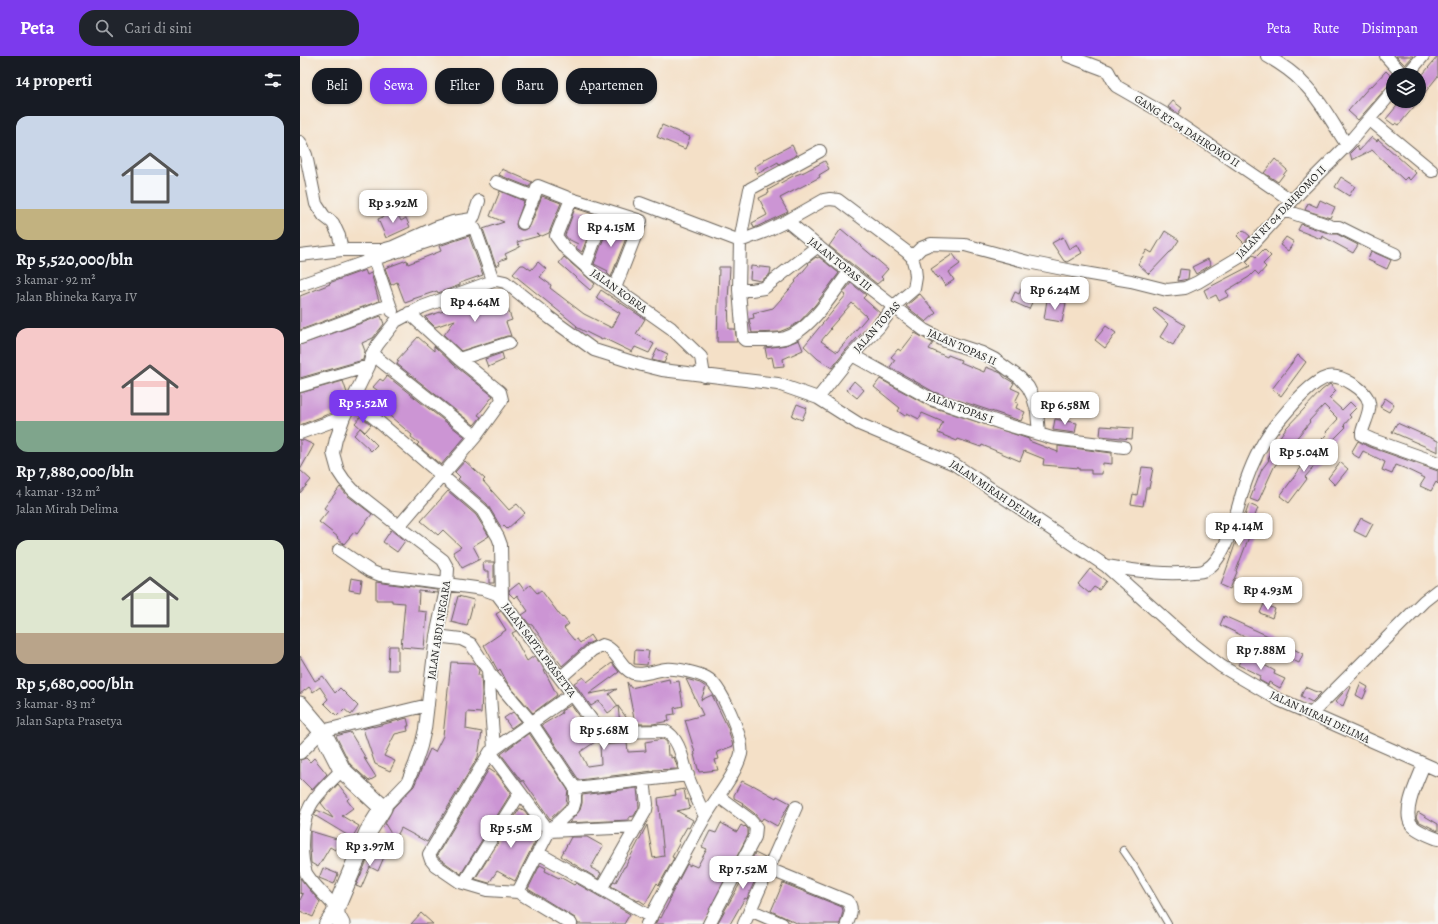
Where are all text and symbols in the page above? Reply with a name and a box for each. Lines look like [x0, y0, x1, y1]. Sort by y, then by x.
search box [79, 10, 359, 46]
text: Peta [20, 15, 55, 41]
icon: search [93, 17, 115, 39]
text: Cari di sini [125, 18, 192, 38]
text: Peta [1266, 19, 1291, 38]
text: Rute [1313, 19, 1339, 38]
text: Disimpan [1361, 19, 1418, 38]
chip: Beli [312, 68, 362, 104]
chip: Sewa [370, 68, 427, 104]
chip: Filter [435, 68, 494, 104]
chip: Baru [502, 68, 558, 104]
chip: Apartemen [566, 68, 657, 104]
map controls [1386, 68, 1426, 108]
button: layers [1386, 68, 1426, 108]
text: 14 properti [16, 69, 92, 92]
icon: filters [262, 69, 284, 91]
street label: GANG RT 04 DAHROMO II [1131, 91, 1243, 171]
icon: home [114, 142, 186, 214]
street label: JALAN RT 04 DAHROMO II [1233, 162, 1329, 262]
pin: Rp 3.92M [352, 190, 434, 224]
text: Rp 3.92M [368, 194, 418, 211]
pin: Rp 4.15M [570, 214, 652, 248]
text: Rp 4.15M [587, 218, 635, 235]
street label: JALAN TOPAS III [805, 234, 875, 294]
text: Rp 5,520,000/bln [16, 248, 133, 271]
street label: JALAN KOBRA [588, 265, 651, 317]
text: 3 kamar · 92 m² [16, 271, 96, 288]
pin: Rp 6.24M [1014, 277, 1096, 311]
text: Rp 6.24M [1030, 281, 1080, 298]
text: Jalan Bhineka Karya IV [16, 288, 137, 305]
pin: Rp 4.64M [434, 289, 516, 323]
text: Rp 4.64M [450, 293, 500, 310]
street label: JALAN TOPAS [850, 298, 904, 356]
street label: JALAN TOPAS II [925, 325, 999, 369]
icon: home [114, 354, 186, 426]
street label: JALAN TOPAS I [925, 389, 995, 427]
pin: Rp 5.52M [322, 390, 404, 424]
pin: Rp 6.58M [1024, 392, 1106, 426]
text: Rp 5.52M [338, 394, 388, 411]
text: Rp 6.58M [1040, 396, 1090, 413]
pin: Rp 5.04M [1263, 439, 1345, 473]
text: Rp 5.04M [1279, 443, 1329, 460]
street label: JALAN MIRAH DELIMA [947, 456, 1046, 530]
text: Rp 7,880,000/bln [16, 460, 134, 483]
text: 4 kamar · 132 m² [16, 483, 100, 500]
text: Jalan Mirah Delima [16, 500, 119, 517]
pin: Rp 4.14M [1198, 513, 1280, 547]
text: Rp 4.14M [1215, 517, 1263, 534]
icon: home [114, 566, 186, 638]
pin: Rp 4.93M [1227, 577, 1309, 611]
street label: JALAN ABDI NEGARA [424, 579, 454, 681]
text: Rp 4.93M [1243, 581, 1293, 598]
street label: JALAN SAPTA PRASETYA [499, 600, 580, 701]
pin: Rp 7.88M [1220, 637, 1302, 671]
text: Rp 7.88M [1236, 641, 1286, 658]
text: Rp 5,680,000/bln [16, 672, 134, 695]
street label: JALAN MIRAH DELIMA [1268, 687, 1373, 747]
text: 3 kamar · 83 m² [16, 695, 95, 712]
text: Jalan Sapta Prasetya [16, 712, 122, 729]
pin: Rp 5.68M [563, 717, 645, 751]
text: Rp 5.68M [579, 721, 629, 738]
pin: Rp 5.5M [474, 815, 548, 849]
text: Rp 5.5M [490, 819, 532, 836]
pin: Rp 3.97M [329, 833, 411, 867]
text: Rp 3.97M [346, 837, 394, 854]
pin: Rp 7.52M [702, 856, 784, 890]
text: Rp 7.52M [718, 860, 768, 877]

